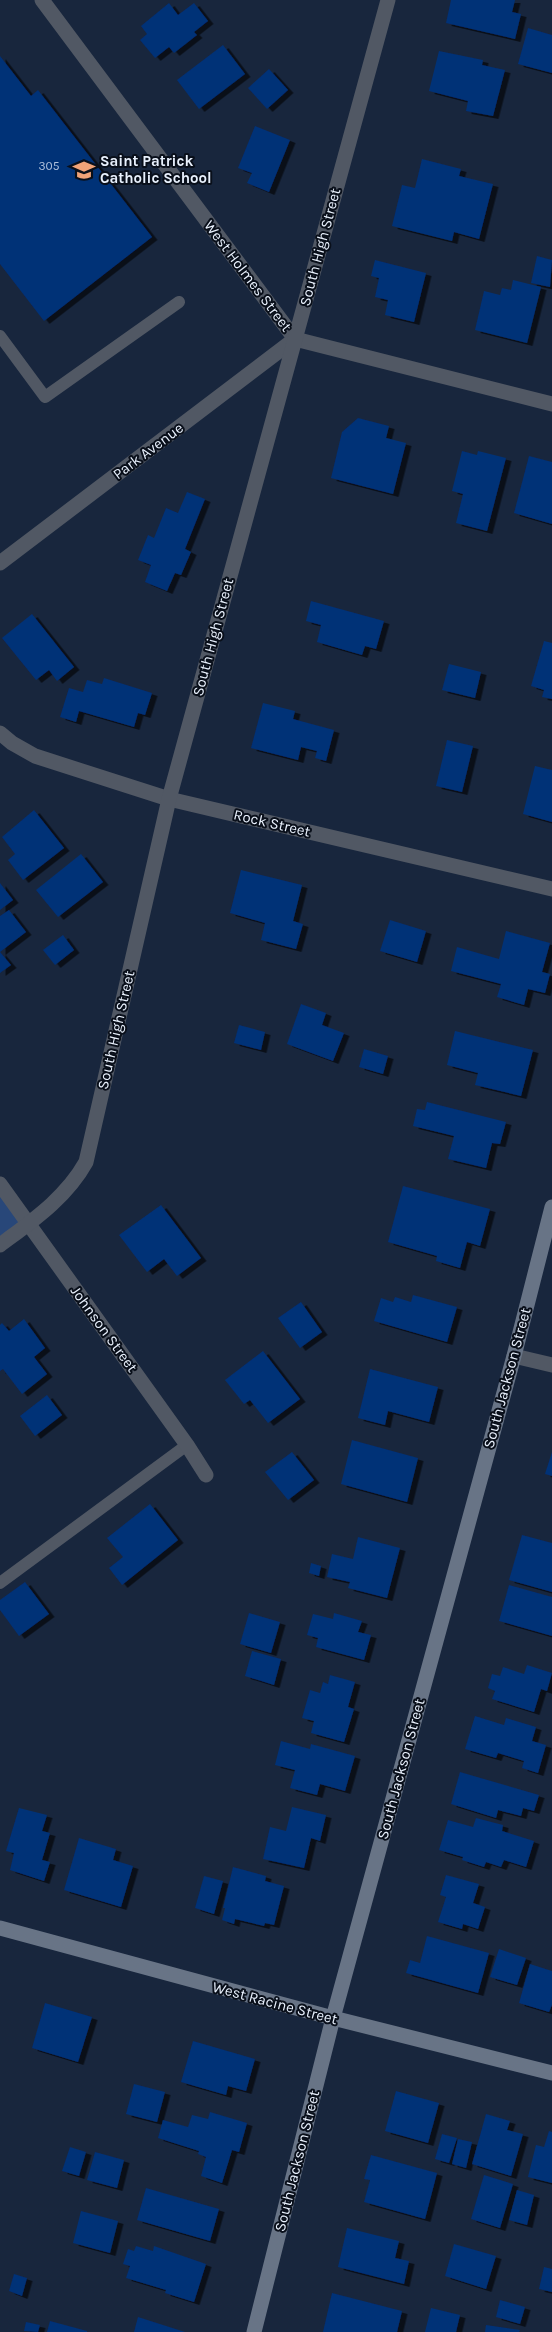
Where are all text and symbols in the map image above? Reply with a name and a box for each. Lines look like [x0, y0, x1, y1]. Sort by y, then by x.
place label: Saint Patrick Catholic School [100, 152, 212, 187]
school or university icon: Saint Patrick Catholic School [71, 157, 97, 183]
house number: 305 [39, 159, 60, 173]
street label: South High Street [296, 186, 344, 308]
street label: West Holmes Street [200, 217, 296, 335]
street label: Park Avenue [109, 419, 187, 483]
street label: South High Street [189, 576, 237, 698]
street label: Rock Street [232, 805, 313, 841]
street label: South High Street [94, 969, 138, 1091]
street label: Johnson Street [67, 1282, 142, 1376]
street label: South Jackson Street [480, 1305, 535, 1450]
street label: South Jackson Street [374, 1696, 429, 1841]
street label: West Racine Street [210, 1978, 340, 2028]
street label: South Jackson Street [271, 2088, 323, 2234]

